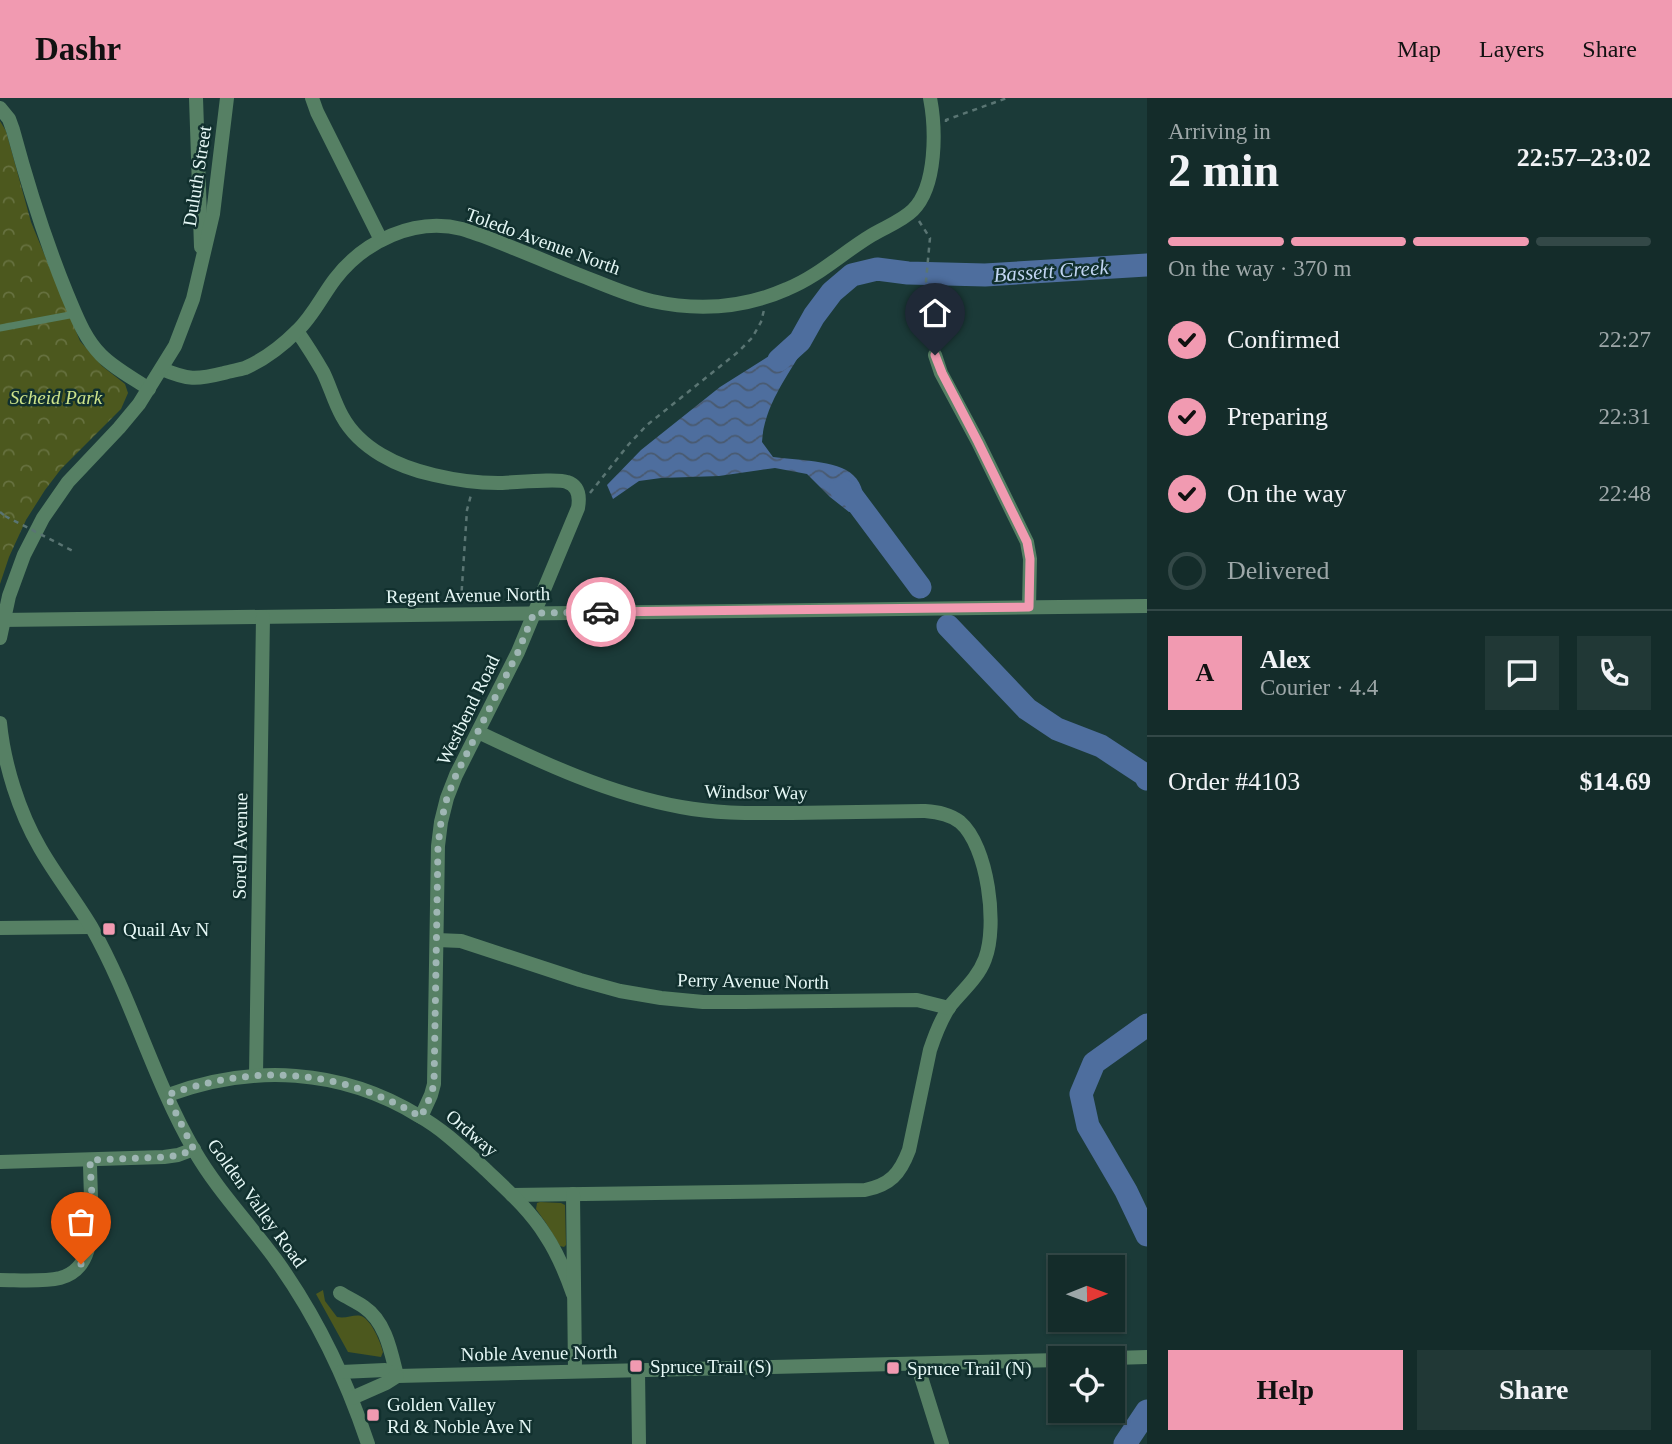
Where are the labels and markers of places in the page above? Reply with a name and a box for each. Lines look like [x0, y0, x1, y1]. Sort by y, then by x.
pin [905, 283, 965, 355]
place label: Quail Av N [123, 919, 209, 940]
marker: Quail Av N [101, 921, 117, 937]
pin [51, 1192, 111, 1264]
place label: Spruce Trail (S) [650, 1356, 771, 1378]
marker: Spruce Trail (S) [628, 1358, 644, 1374]
place label: Spruce Trail (N) [907, 1358, 1032, 1380]
marker: Spruce Trail (N) [885, 1360, 901, 1376]
place label: Golden Valley Rd & Noble Ave N [387, 1394, 533, 1437]
marker: Golden Valley Rd & Noble Ave N [365, 1407, 381, 1423]

